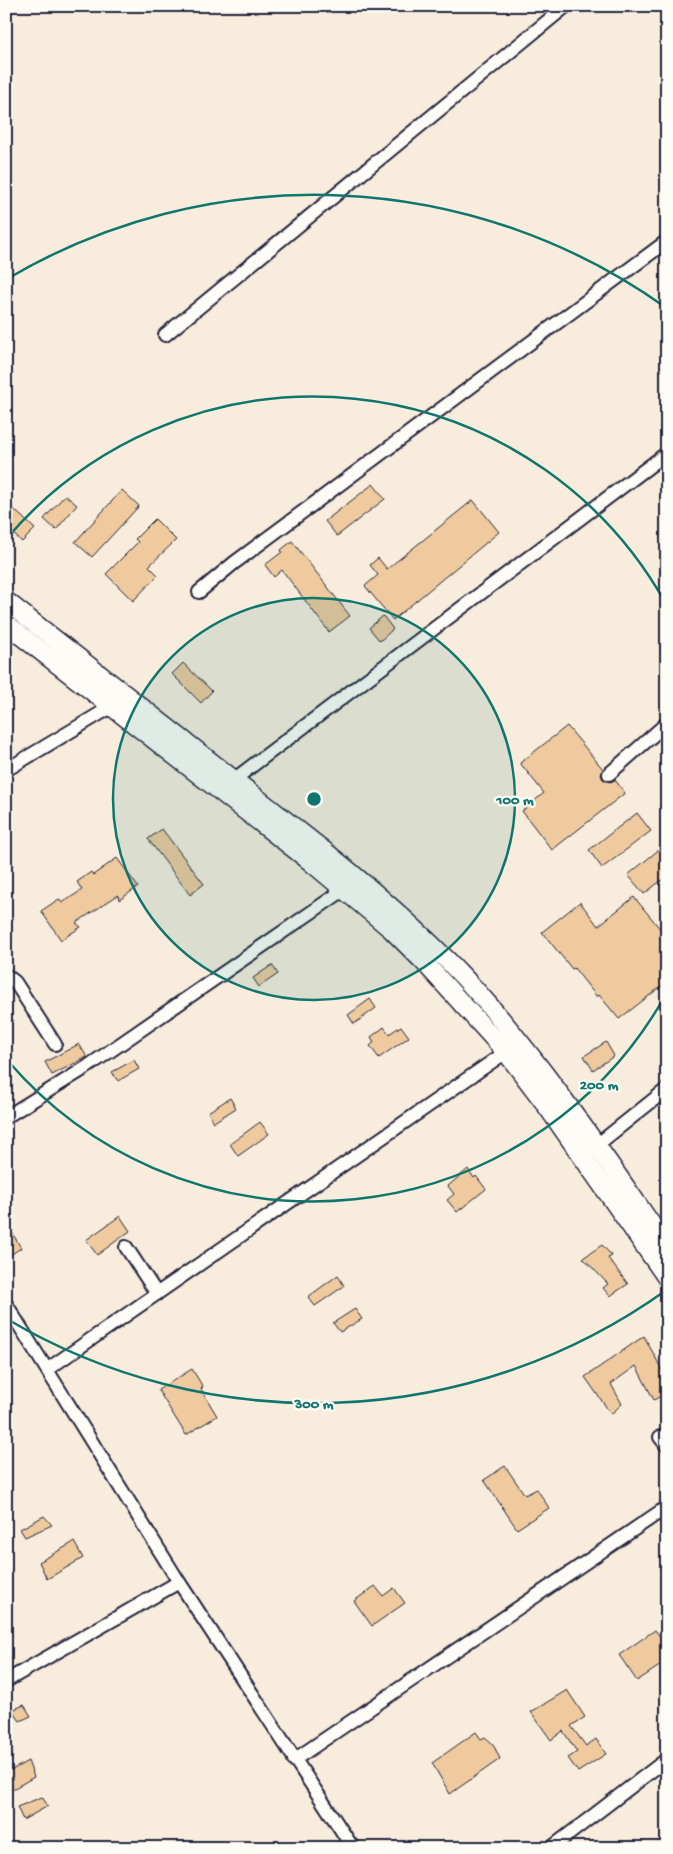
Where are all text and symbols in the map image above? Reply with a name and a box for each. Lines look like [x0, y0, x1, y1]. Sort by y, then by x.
centre of rings [305, 790, 323, 808]
text: 100 m [495, 792, 534, 810]
text: 200 m [580, 1077, 619, 1095]
text: 300 m [293, 1396, 334, 1414]

